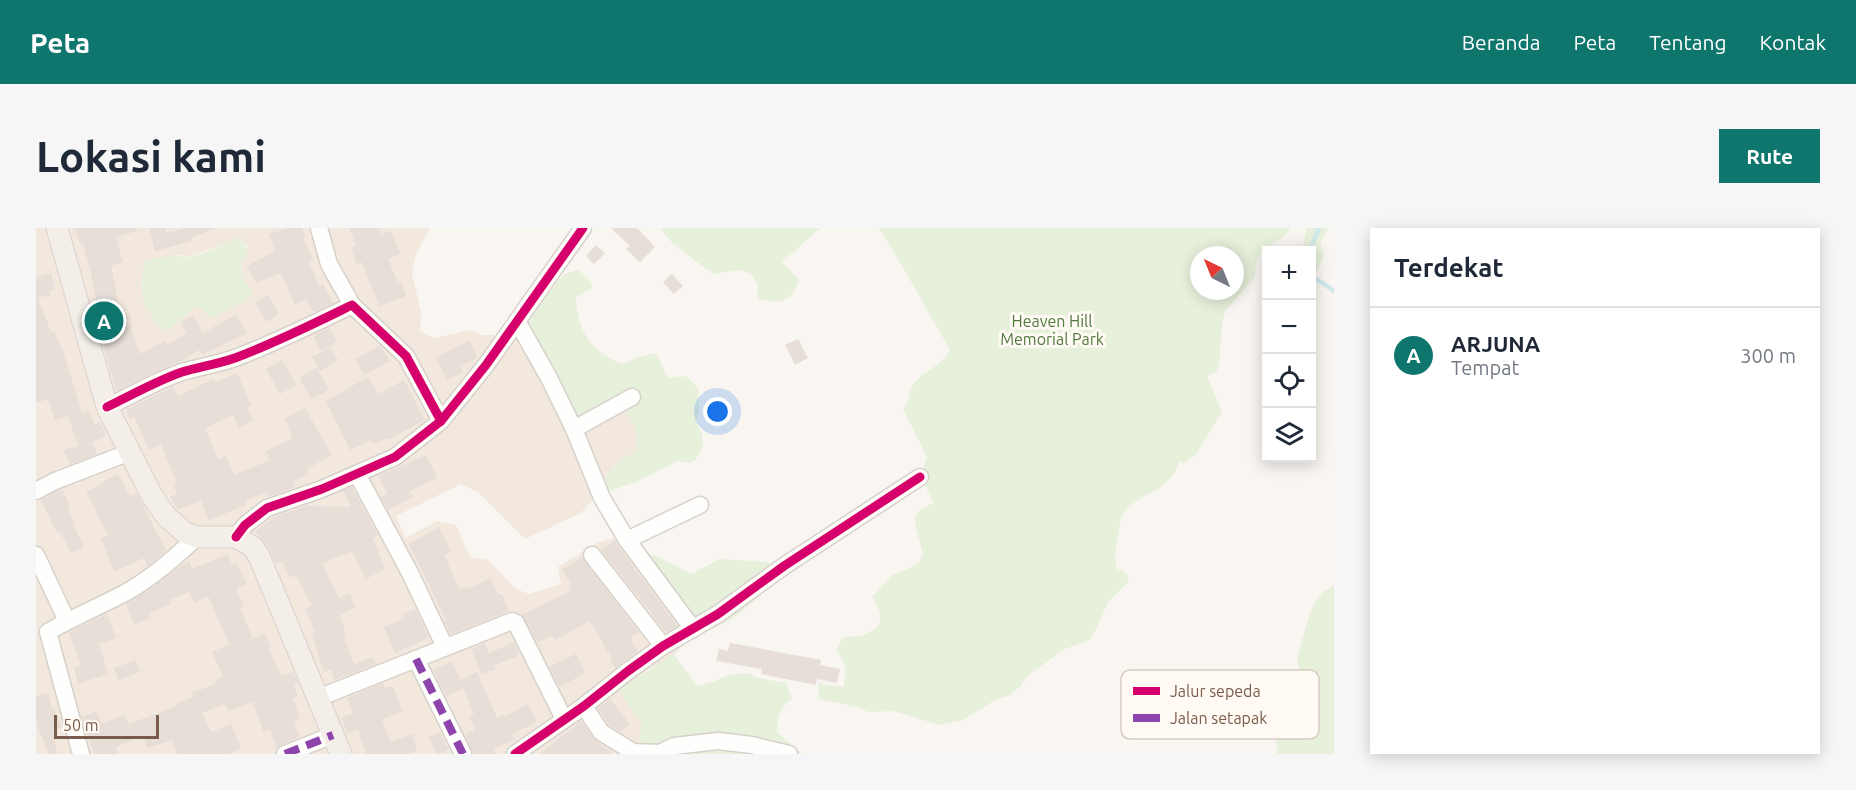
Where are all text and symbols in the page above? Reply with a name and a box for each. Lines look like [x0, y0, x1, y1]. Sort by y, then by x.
text: Peta [30, 27, 90, 58]
text: Beranda [1462, 30, 1541, 54]
text: Peta [1574, 30, 1616, 54]
text: Tentang [1649, 30, 1727, 54]
text: Kontak [1760, 30, 1826, 54]
button: Rute [1719, 129, 1820, 183]
text: Lokasi kami [36, 133, 266, 180]
north arrow [1190, 246, 1244, 300]
map controls [1262, 246, 1316, 462]
button: + [1262, 246, 1316, 300]
text: Terdekat [1394, 253, 1504, 282]
pin: A [84, 298, 124, 344]
button: − [1262, 300, 1316, 354]
park label: Heaven Hill Memorial Park [1000, 312, 1104, 348]
text: ARJUNA [1451, 331, 1540, 356]
text: A [1406, 344, 1421, 367]
text: 300 m [1740, 344, 1796, 367]
button: locate [1262, 354, 1316, 408]
text: Tempat [1451, 356, 1519, 379]
your location [703, 397, 732, 426]
button: layers [1262, 408, 1316, 462]
legend [1121, 670, 1319, 739]
text: Jalur sepeda [1170, 682, 1261, 700]
text: Jalan setapak [1170, 709, 1267, 727]
scale bar [54, 712, 159, 739]
text: 50 m [63, 716, 99, 734]

